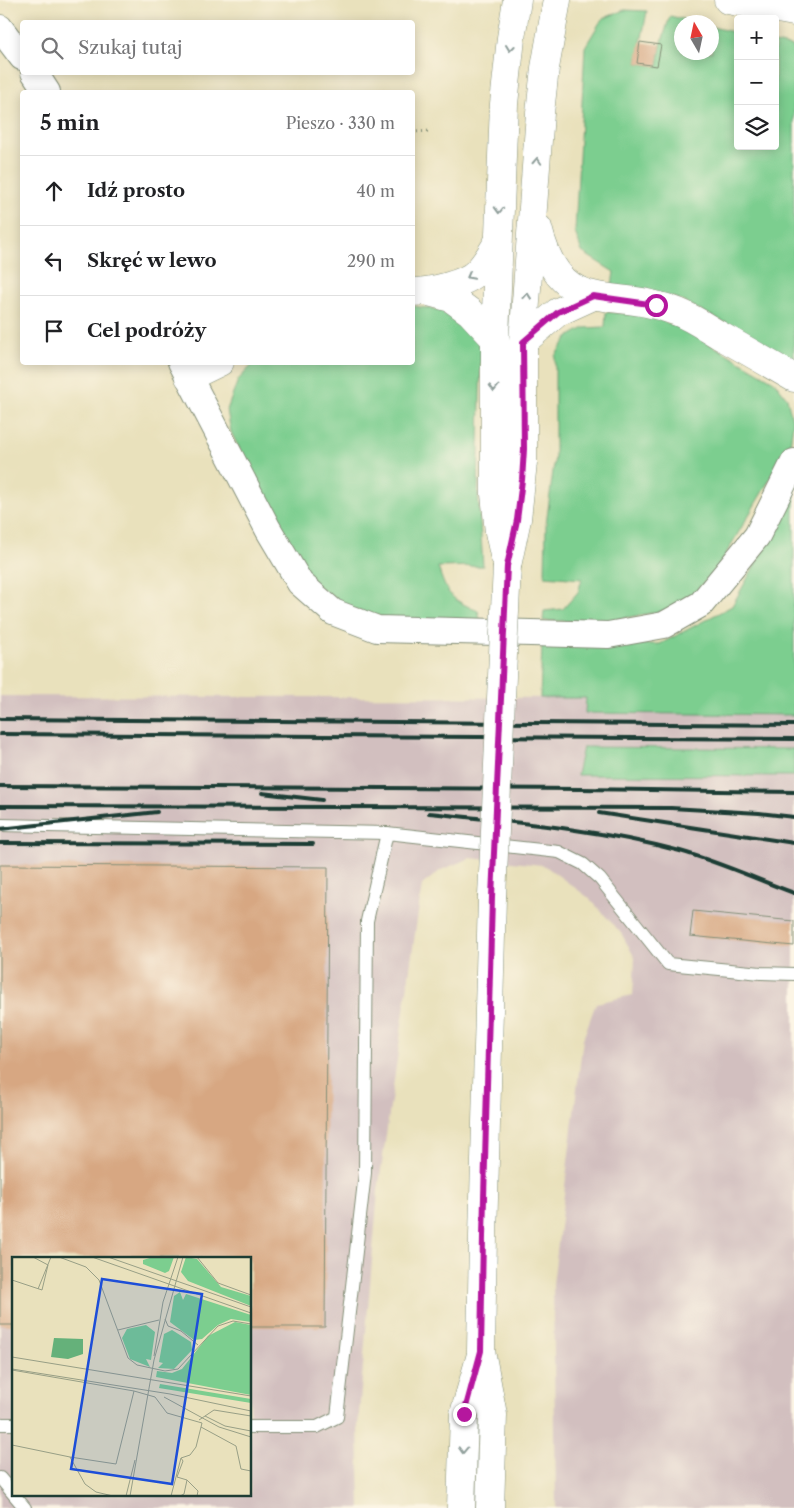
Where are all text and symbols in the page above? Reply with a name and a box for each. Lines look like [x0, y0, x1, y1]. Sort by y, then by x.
north arrow [674, 15, 719, 60]
map controls [734, 15, 779, 150]
button: + [734, 15, 779, 60]
search box [20, 20, 415, 75]
icon: search [38, 34, 66, 62]
text: Szukaj tutaj [78, 36, 182, 59]
one-way arrow [505, 44, 516, 52]
button: − [734, 60, 779, 105]
button: layers [734, 105, 779, 150]
text: 5 min [40, 110, 100, 135]
text: Pieszo · 330 m [286, 113, 395, 133]
one-way arrow [532, 156, 543, 164]
icon: ahead [40, 177, 68, 205]
text: Idź prosto [87, 179, 185, 202]
text: 40 m [356, 181, 395, 201]
one-way arrow [494, 206, 505, 214]
icon: left [40, 247, 68, 275]
text: Skręć w lewo [87, 249, 217, 272]
text: 290 m [347, 251, 395, 271]
one-way arrow [467, 270, 476, 280]
one-way arrow [521, 291, 532, 299]
route start [645, 294, 668, 317]
icon: arrive [40, 317, 68, 345]
text: Cel podróży [87, 319, 206, 342]
one-way arrow [489, 384, 499, 392]
inset map [12, 1257, 251, 1496]
route end [453, 1403, 476, 1426]
one-way arrow [458, 1446, 468, 1454]

